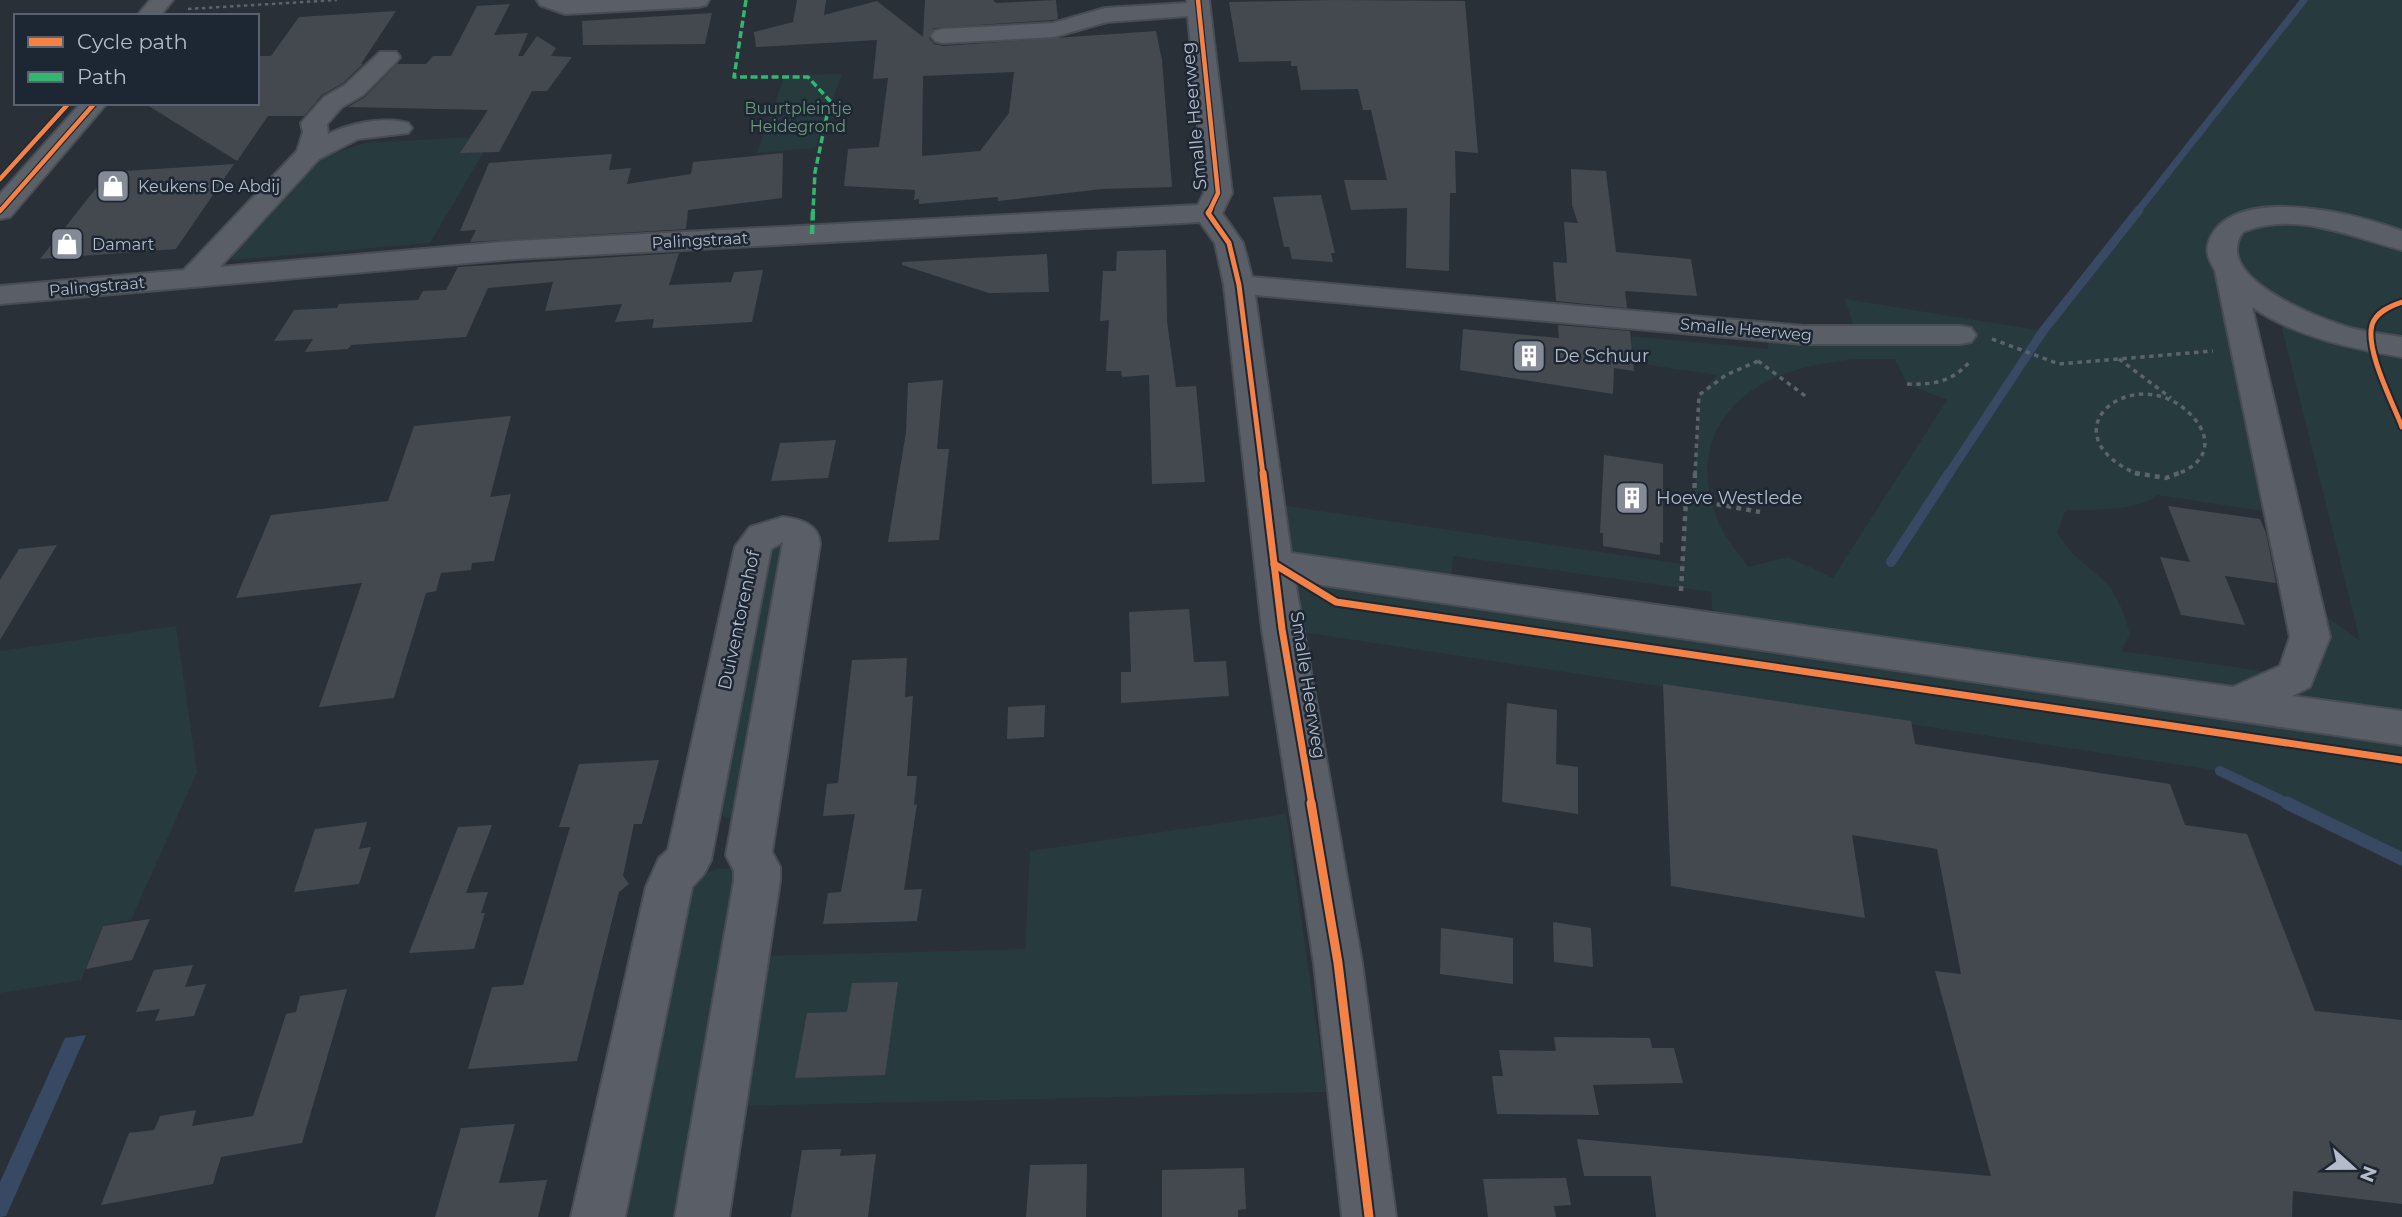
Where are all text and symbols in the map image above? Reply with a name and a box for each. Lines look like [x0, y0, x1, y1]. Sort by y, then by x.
legend [14, 14, 259, 105]
text: Cycle path [77, 29, 188, 54]
street label: Smalle Heerweg [1177, 41, 1211, 191]
text: Path [77, 64, 127, 89]
park label: Buurtpleintje Heidegrond [744, 99, 852, 136]
shop icon: Keukens De Abdij [94, 167, 132, 205]
place label: Keukens De Abdij [138, 177, 280, 196]
shop icon: Damart [48, 225, 86, 263]
street label: Palingstraat [651, 228, 749, 253]
place label: Damart [92, 235, 155, 254]
street label: Palingstraat [48, 273, 146, 300]
street label: Smalle Heerweg [1679, 314, 1813, 345]
building icon: De Schuur [1510, 337, 1548, 375]
place label: De Schuur [1554, 345, 1649, 367]
building icon: Hoeve Westlede [1613, 479, 1651, 517]
place label: Hoeve Westlede [1656, 487, 1803, 509]
street label: Duiventorenhof [713, 547, 765, 692]
street label: Smalle Heerweg [1286, 610, 1330, 760]
north arrow [2318, 1133, 2388, 1203]
text: N [2355, 1163, 2382, 1185]

